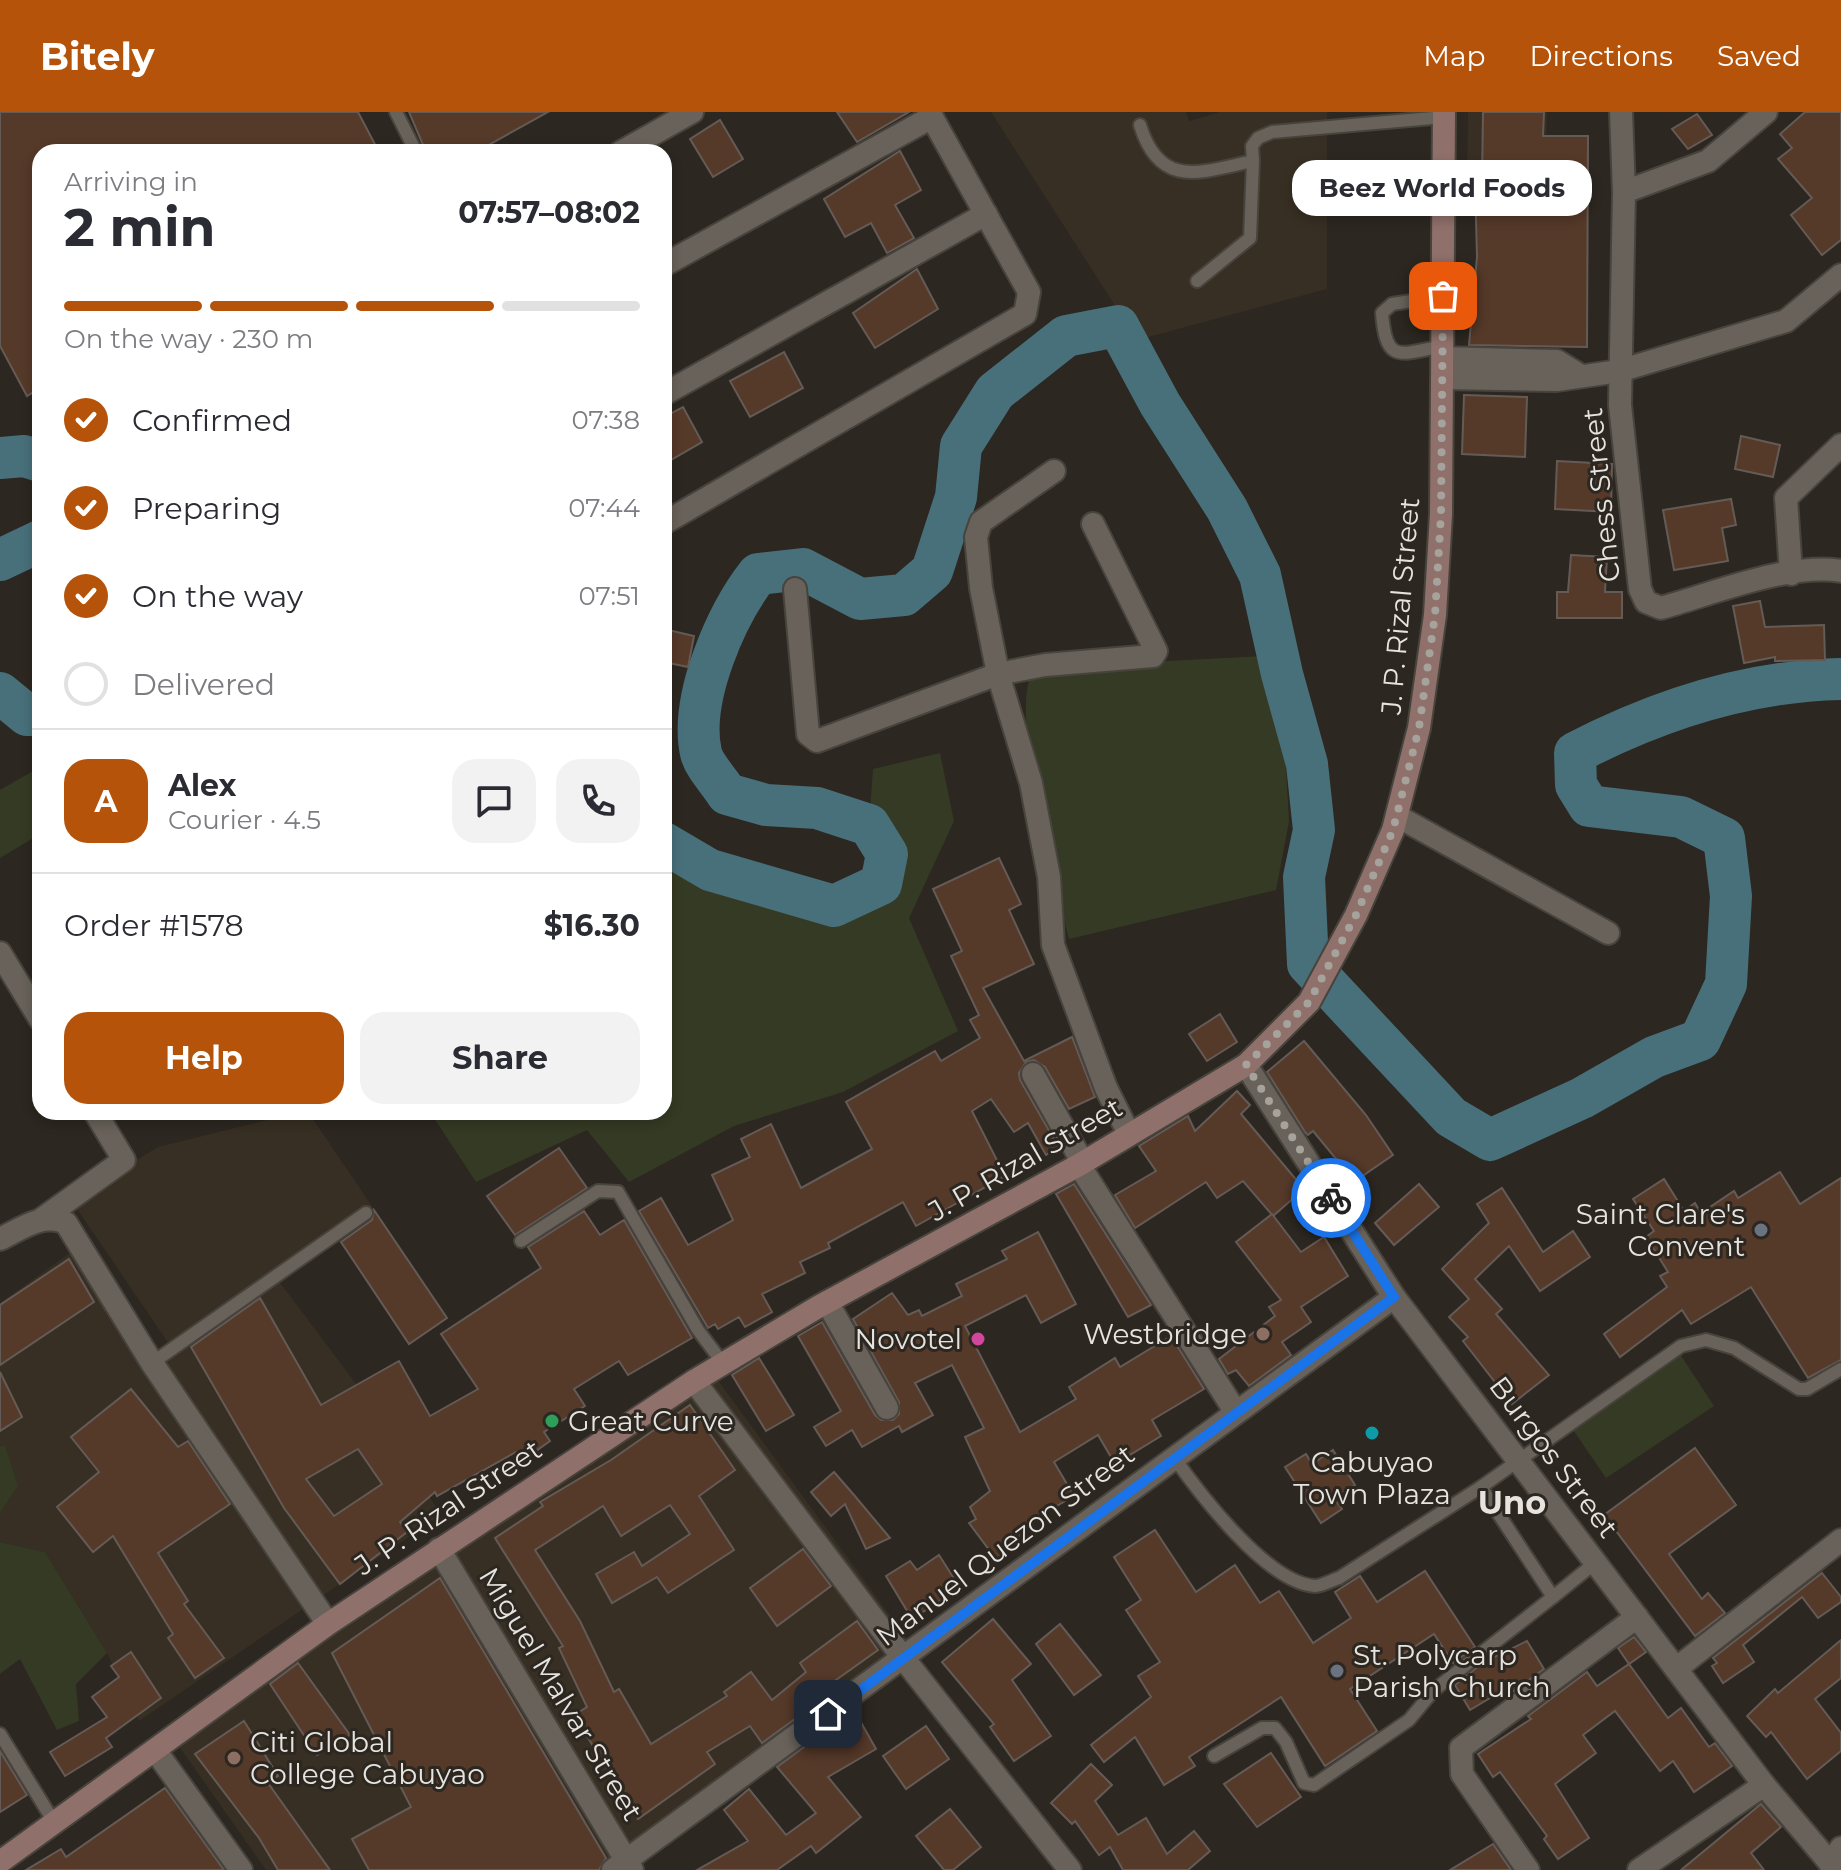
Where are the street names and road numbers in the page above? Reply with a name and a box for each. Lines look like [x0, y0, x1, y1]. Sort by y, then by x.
street label: Chess Street [1575, 406, 1627, 584]
street label: J. P. Rizal Street [1373, 496, 1426, 717]
street label: J. P. Rizal Street [921, 1090, 1128, 1229]
street label: Burgos Street [1482, 1370, 1626, 1544]
street label: J. P. Rizal Street [347, 1432, 548, 1583]
street label: Manuel Quezon Street [869, 1437, 1141, 1653]
street label: Miguel Malvar Street [472, 1561, 650, 1827]

